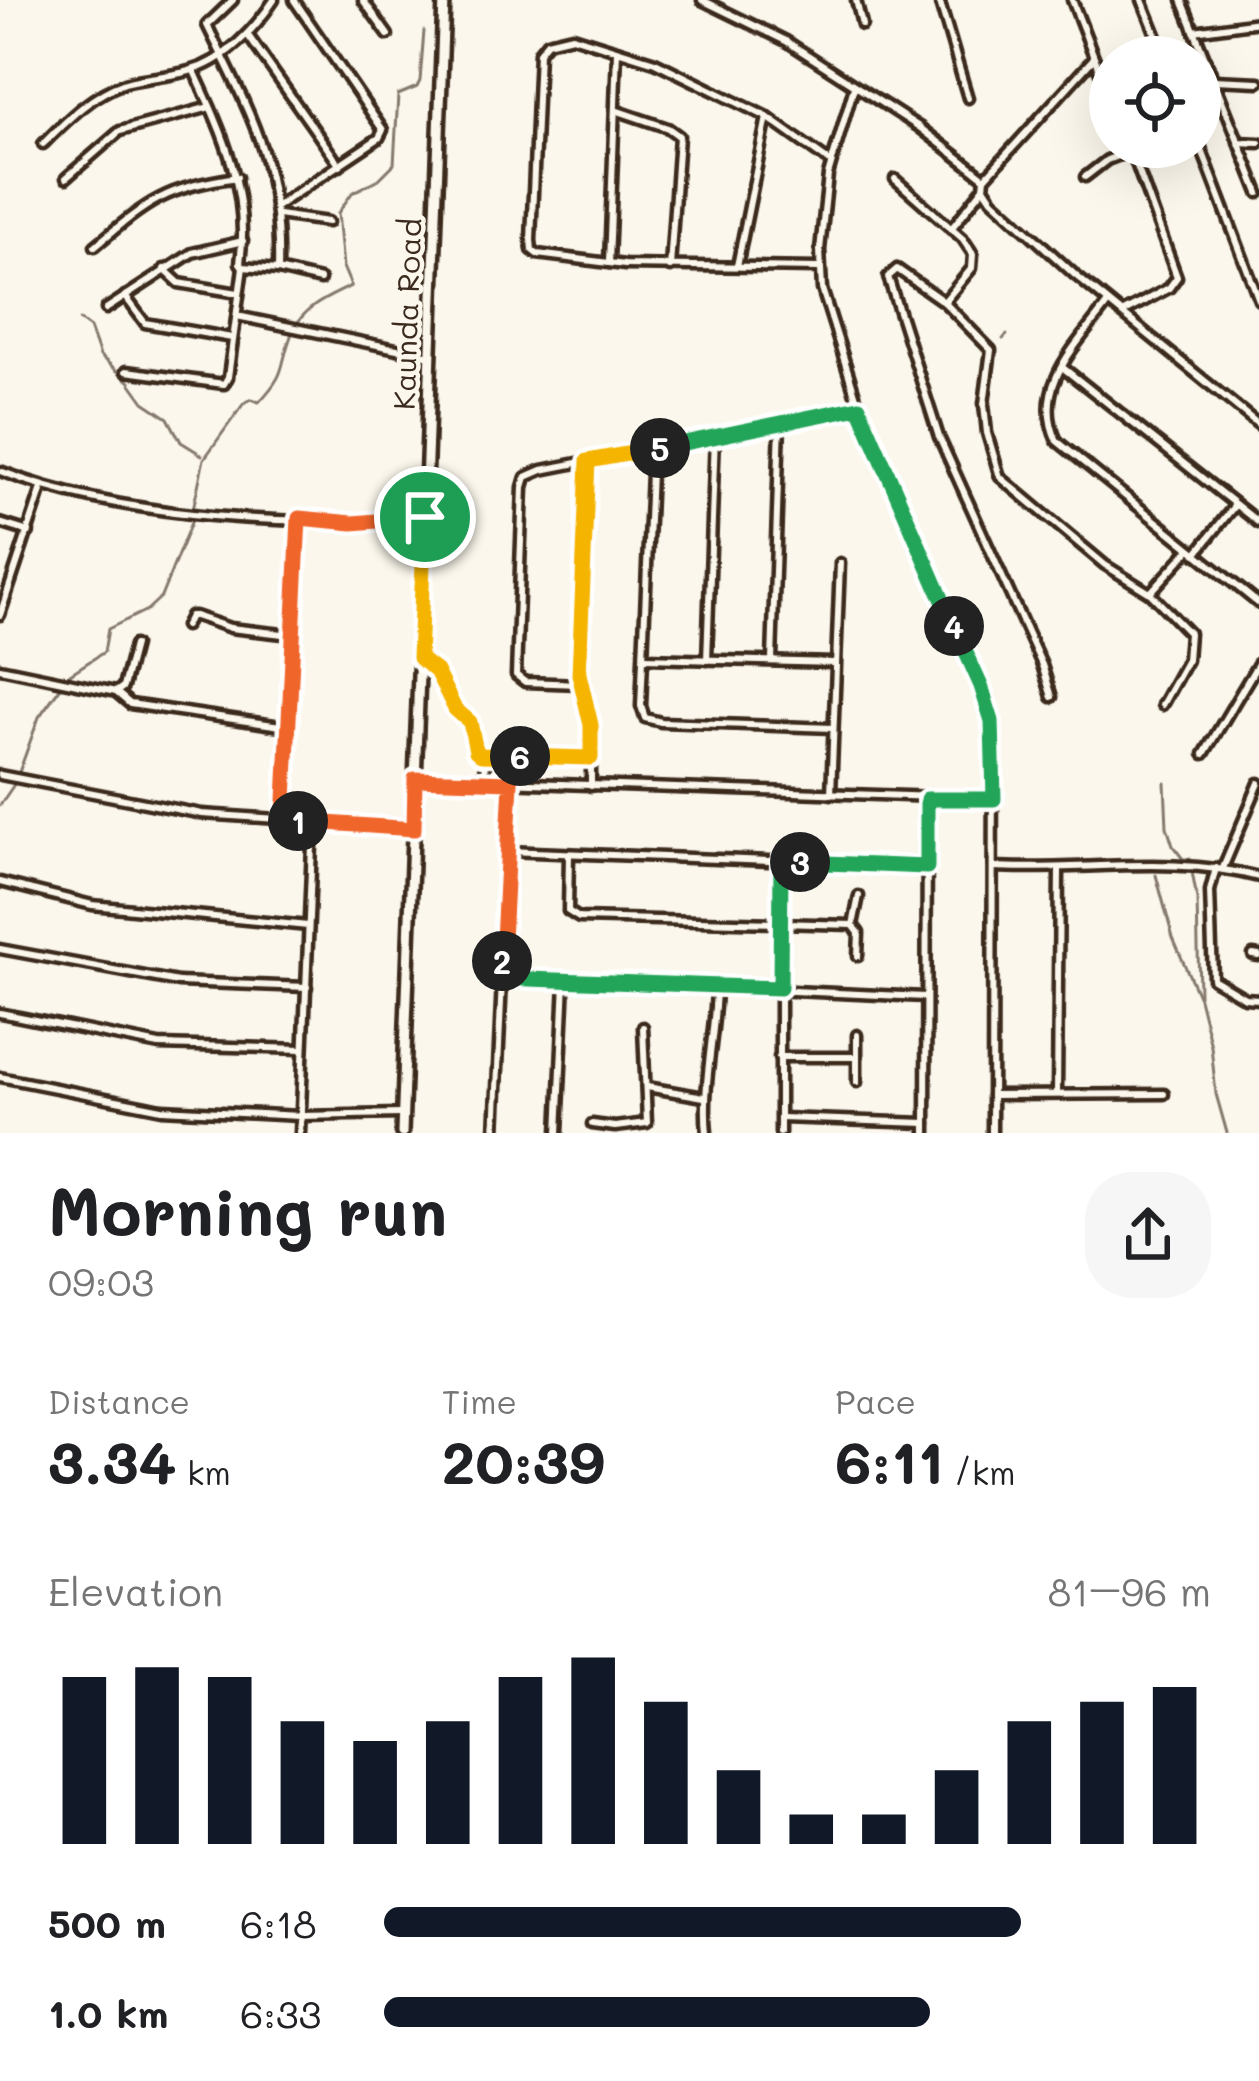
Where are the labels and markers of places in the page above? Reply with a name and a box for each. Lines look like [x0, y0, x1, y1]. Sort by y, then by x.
pin: 5 [630, 418, 690, 478]
pin [374, 466, 476, 568]
pin: 4 [924, 596, 984, 656]
pin: 6 [490, 726, 550, 786]
pin: 1 [268, 791, 328, 851]
pin: 3 [770, 832, 830, 892]
pin: 2 [472, 931, 532, 991]

